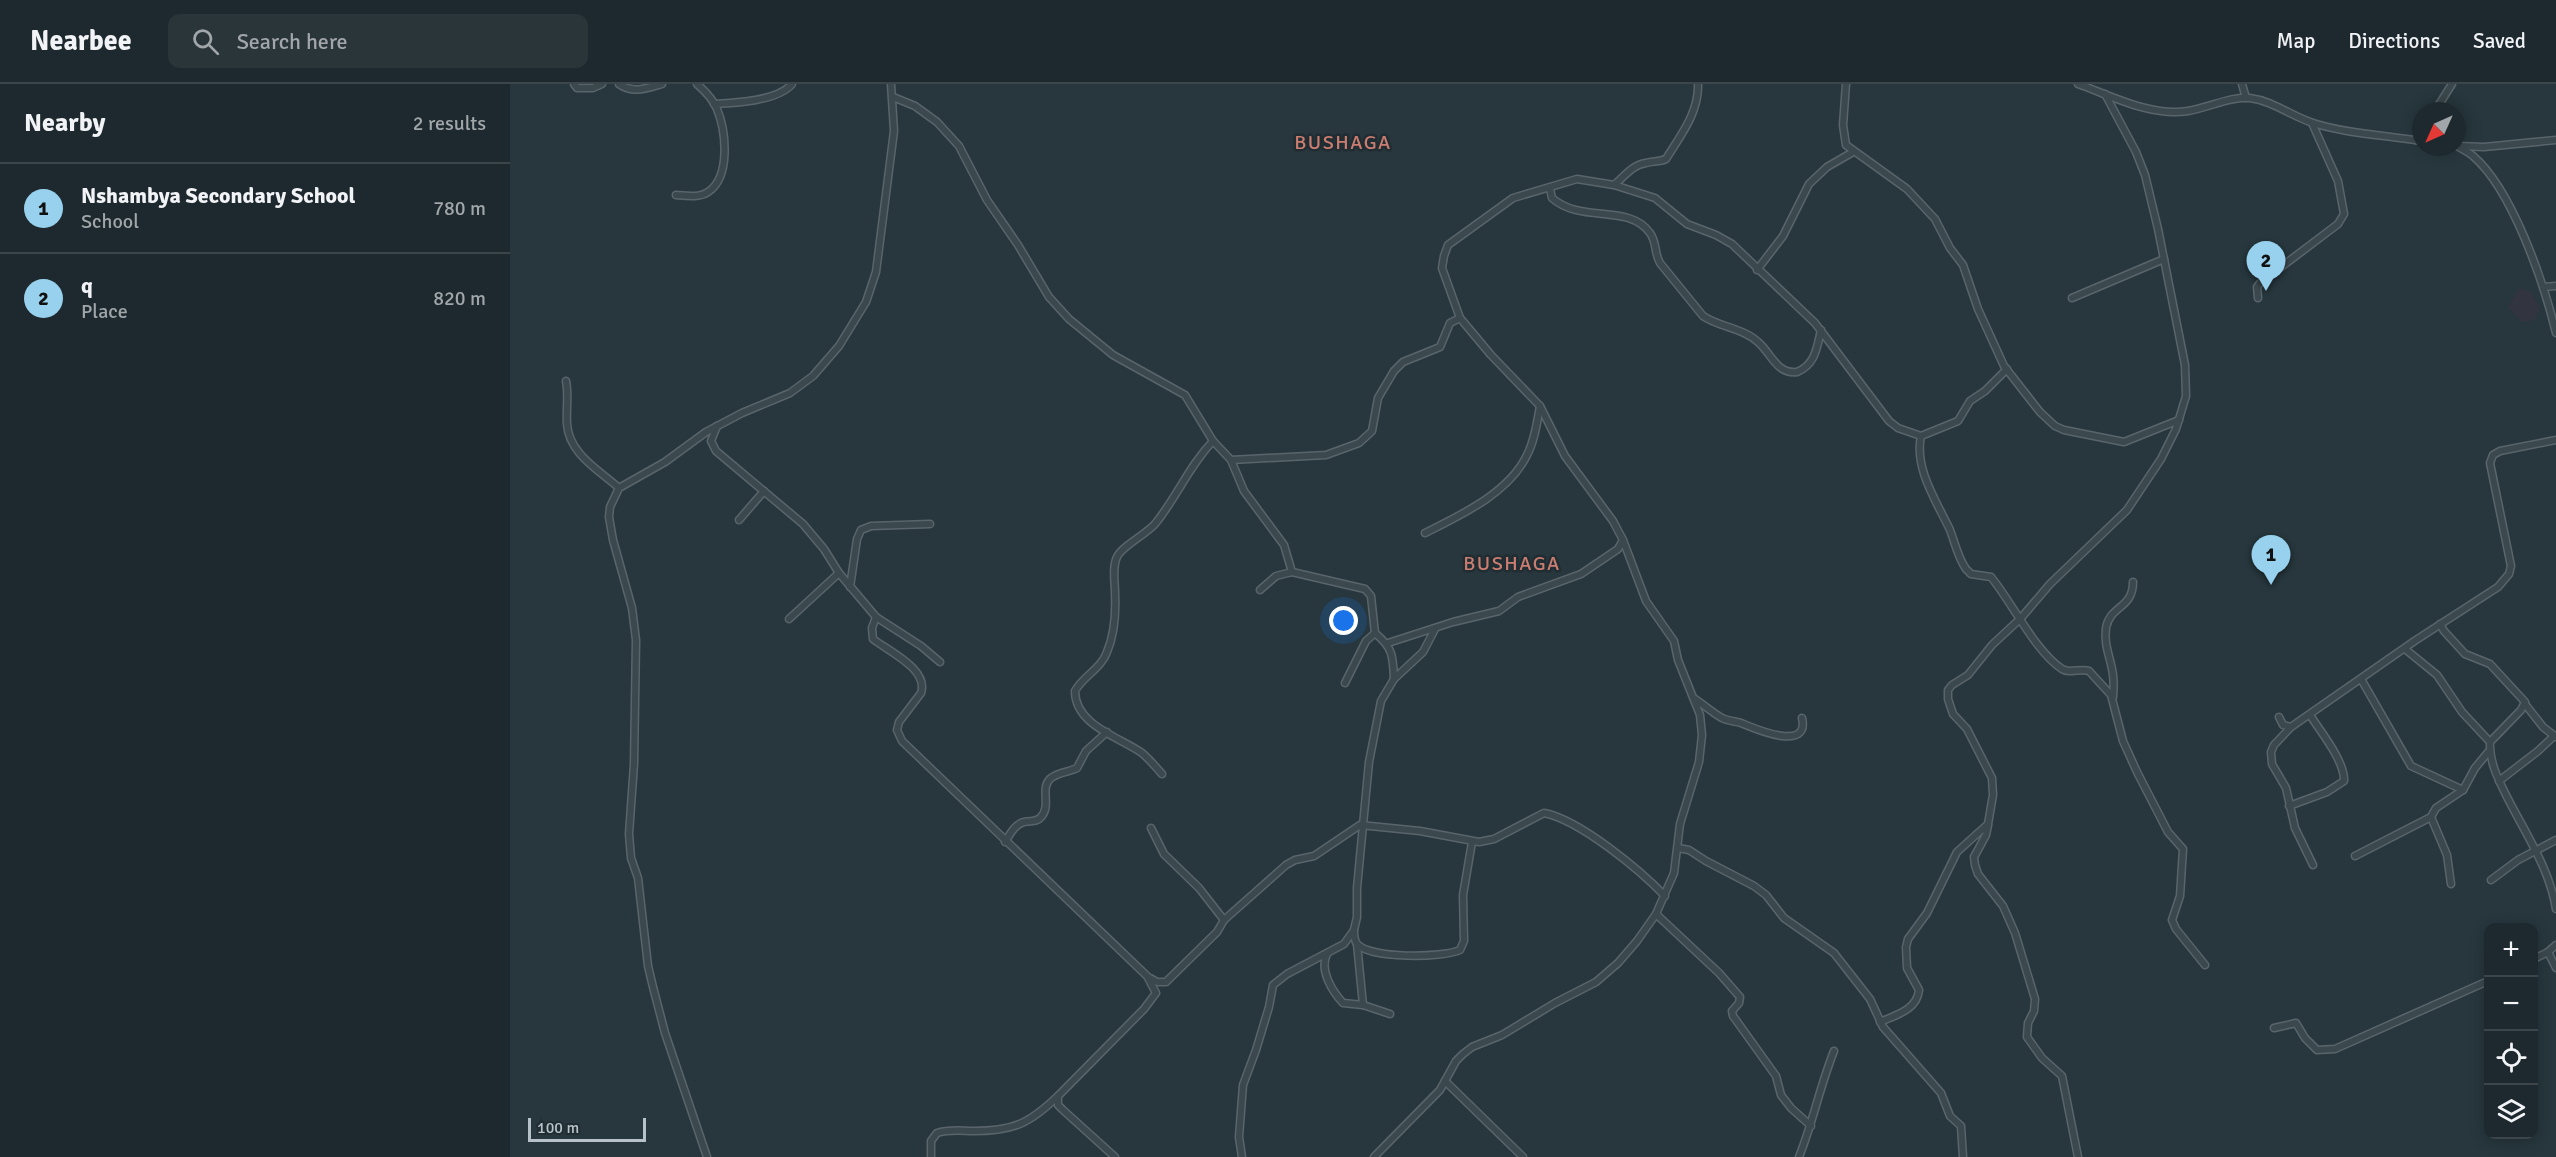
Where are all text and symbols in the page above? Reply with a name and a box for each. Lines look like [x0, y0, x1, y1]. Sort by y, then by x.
search box [168, 14, 588, 68]
text: Nearbee [30, 24, 132, 58]
icon: search [189, 25, 222, 58]
text: Search here [237, 28, 348, 55]
text: Map [2277, 28, 2315, 54]
text: Directions [2348, 28, 2440, 54]
text: Saved [2473, 28, 2526, 54]
north arrow [2412, 102, 2466, 156]
text: Nearby [24, 107, 105, 139]
text: 2 results [413, 111, 486, 136]
district label: BUSHAGA [1294, 130, 1392, 155]
text: Nshambya Secondary School [81, 182, 355, 209]
text: 1 [38, 196, 49, 221]
text: 780 m [433, 196, 486, 221]
text: School [81, 209, 139, 234]
pin: 2 [2246, 242, 2286, 291]
text: q [81, 272, 93, 299]
text: 2 [38, 286, 49, 311]
text: 820 m [433, 286, 486, 311]
text: Place [81, 299, 128, 324]
pin: 1 [2252, 536, 2290, 585]
district label: BUSHAGA [1463, 551, 1561, 576]
your location [1329, 606, 1358, 635]
map controls [2484, 923, 2538, 1139]
button: + [2484, 923, 2538, 977]
button: − [2484, 977, 2538, 1031]
button: locate [2484, 1031, 2538, 1085]
button: layers [2484, 1085, 2538, 1139]
scale bar [528, 1115, 646, 1142]
text: 100 m [537, 1118, 579, 1138]

